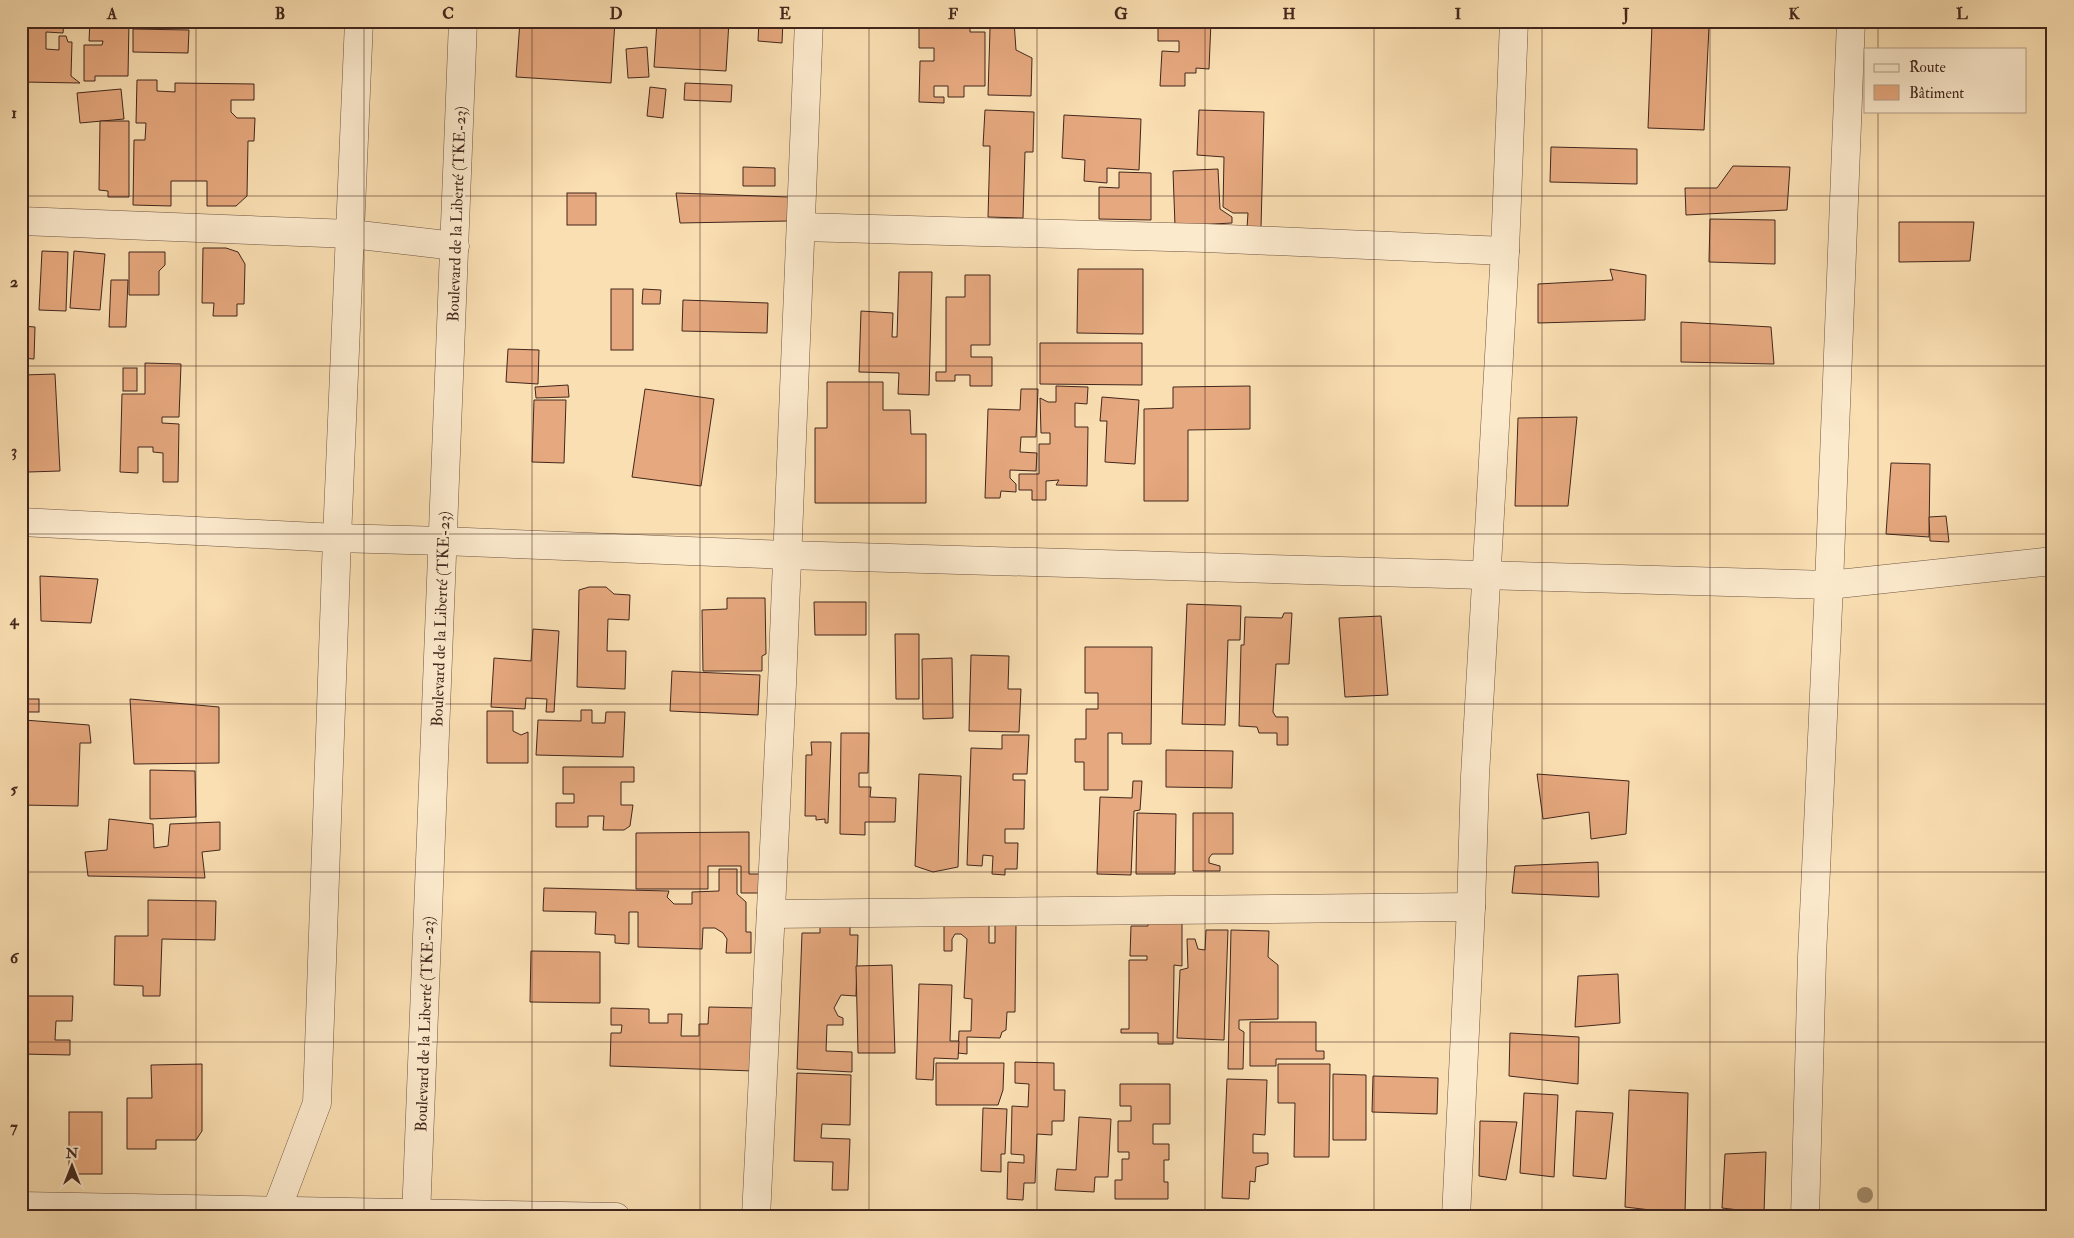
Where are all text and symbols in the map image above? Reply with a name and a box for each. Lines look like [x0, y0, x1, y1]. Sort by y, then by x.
text: A [106, 4, 118, 24]
text: B [275, 4, 285, 24]
text: C [442, 4, 454, 24]
text: D [609, 4, 623, 24]
text: E [779, 4, 791, 24]
text: F [948, 4, 958, 24]
text: G [1114, 4, 1128, 24]
text: H [1282, 4, 1296, 24]
text: I [1455, 4, 1462, 24]
text: J [1622, 4, 1630, 25]
text: K [1788, 4, 1800, 24]
text: L [1956, 4, 1968, 24]
legend [1864, 48, 2026, 112]
text: Route [1909, 58, 1946, 77]
text: Bâtiment [1909, 84, 1964, 103]
text: 1 [11, 103, 17, 123]
street label: Boulevard de la Liberté (TKE-23) [443, 106, 471, 322]
text: 2 [10, 272, 18, 292]
text: 3 [11, 441, 17, 461]
street label: Boulevard de la Liberté (TKE-23) [427, 511, 455, 727]
text: 4 [9, 610, 20, 630]
text: 5 [10, 779, 18, 799]
street label: Boulevard de la Liberté (TKE-23) [411, 916, 439, 1132]
text: 6 [10, 948, 20, 968]
text: 7 [10, 1117, 18, 1137]
north arrow [48, 1140, 98, 1190]
text: N [65, 1145, 79, 1162]

